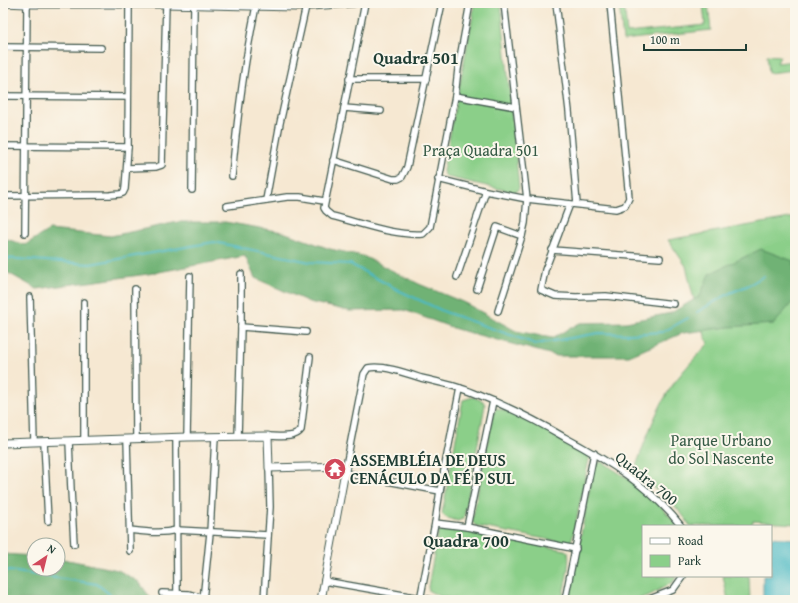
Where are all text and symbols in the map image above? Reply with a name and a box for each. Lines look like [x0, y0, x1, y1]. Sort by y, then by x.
scale bar [644, 26, 746, 52]
text: 100 m [650, 31, 680, 48]
district label: Quadra 501 [373, 45, 459, 70]
park label: Praça Quadra 501 [423, 138, 539, 162]
park label: Parque Urbano do Sol Nascente [668, 428, 774, 470]
street label: Quadra 700 [610, 445, 684, 511]
place label: ASSEMBLÉIA DE DEUS CENÁCULO DA FÉ P SUL [350, 448, 515, 490]
temple icon: ASSEMBLÉIA DE DEUS CENÁCULO DA FÉ P SUL [322, 456, 348, 482]
legend [642, 525, 772, 577]
district label: Quadra 700 [423, 528, 509, 553]
text: Road [678, 532, 704, 549]
north arrow [26, 537, 66, 577]
text: N [44, 540, 60, 558]
text: Park [678, 552, 702, 569]

